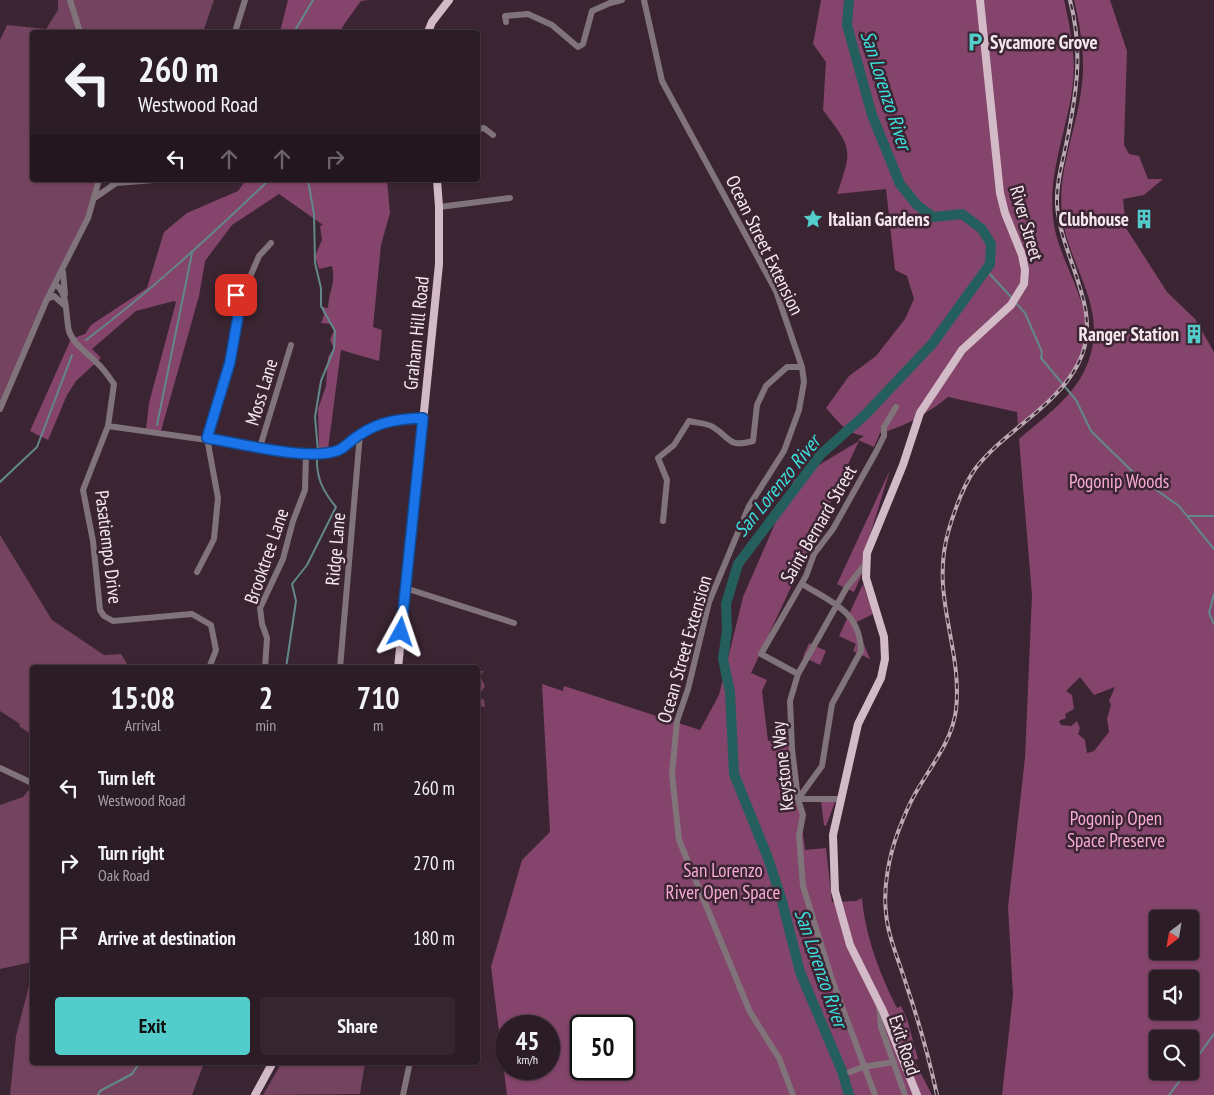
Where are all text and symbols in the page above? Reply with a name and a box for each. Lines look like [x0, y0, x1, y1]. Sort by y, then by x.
water label: San Lorenzo River [855, 27, 918, 155]
place label: Sycamore Grove [990, 30, 1098, 54]
parking icon: Sycamore Grove [964, 31, 986, 53]
text: 260 m [138, 46, 219, 92]
icon: left [55, 50, 120, 115]
text: Westwood Road [138, 90, 258, 118]
icon: left [162, 145, 190, 173]
icon: ahead [215, 145, 243, 173]
icon: ahead [268, 145, 296, 173]
icon: right [321, 145, 349, 173]
street label: Ocean Street Extension [721, 171, 809, 319]
street label: River Street [1005, 183, 1049, 264]
place label: Italian Gardens [828, 207, 930, 231]
place label: Clubhouse [1059, 207, 1129, 231]
place icon: Italian Gardens [802, 208, 824, 230]
building icon: Clubhouse [1133, 208, 1155, 230]
pin [215, 274, 257, 316]
street label: Graham Hill Road [398, 275, 434, 391]
icon: arrive [222, 281, 250, 309]
place label: Ranger Station [1079, 322, 1179, 346]
building icon: Ranger Station [1183, 323, 1205, 345]
street label: Moss Lane [239, 356, 283, 428]
water label: San Lorenzo River [728, 428, 828, 542]
street label: Saint Bernard Street [775, 460, 862, 587]
park label: Pogonip Woods [1069, 469, 1169, 493]
street label: Pasatiempo Drive [90, 489, 128, 605]
street label: Brooktree Lane [238, 505, 294, 607]
street label: Ridge Lane [320, 511, 350, 586]
street label: Ocean Street Extension [651, 572, 717, 726]
position arrow [374, 605, 426, 657]
text: 15:08 [110, 678, 175, 717]
text: 2 [259, 678, 273, 717]
text: 710 [357, 678, 400, 717]
text: Arrival [125, 715, 161, 735]
text: min [255, 715, 276, 735]
text: m [373, 715, 383, 735]
street label: Keystone Way [765, 719, 799, 812]
text: Turn left [98, 766, 155, 790]
icon: left [55, 774, 83, 802]
text: 260 m [413, 776, 455, 800]
text: Westwood Road [98, 790, 185, 810]
park label: Pogonip Open Space Preserve [1067, 806, 1165, 852]
text: Turn right [98, 841, 164, 865]
icon: right [55, 849, 83, 877]
text: 270 m [413, 851, 455, 875]
park label: San Lorenzo River Open Space [666, 858, 781, 904]
text: Oak Road [98, 865, 150, 885]
water label: San Lorenzo River [789, 905, 854, 1033]
north arrow [1149, 910, 1199, 960]
map controls [1149, 910, 1199, 1080]
icon: arrive [55, 924, 83, 952]
text: Arrive at destination [98, 926, 236, 950]
text: 180 m [413, 926, 455, 950]
button: sound [1149, 970, 1199, 1020]
button: Exit [55, 997, 250, 1055]
button: Share [260, 997, 455, 1055]
street label: Exit Road [884, 1012, 926, 1078]
speed limit sign: 50 [570, 1015, 635, 1080]
text: 45 [516, 1025, 539, 1057]
button: search [1149, 1030, 1199, 1080]
text: km/h [517, 1052, 538, 1067]

